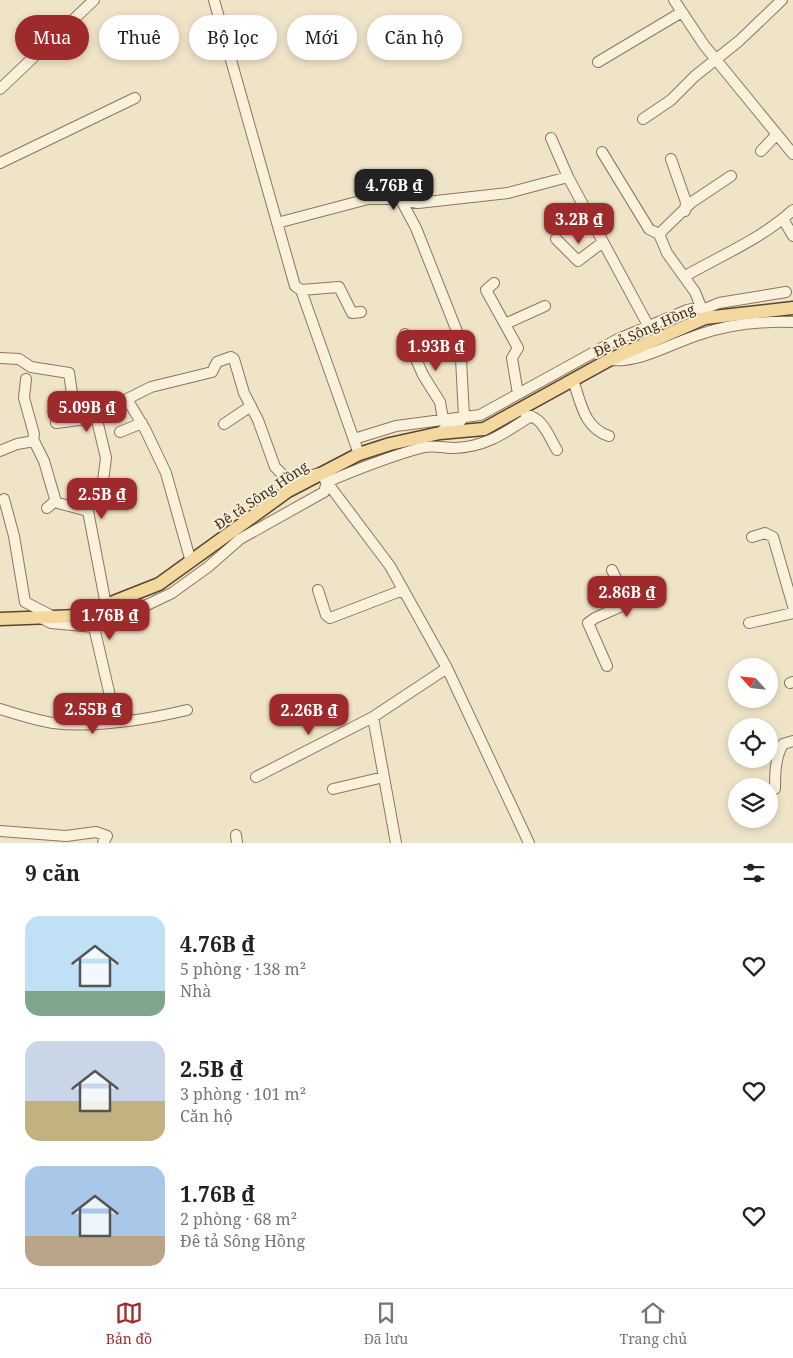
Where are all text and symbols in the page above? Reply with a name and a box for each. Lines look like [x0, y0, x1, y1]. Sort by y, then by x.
chip: Mua [15, 15, 89, 60]
chip: Thuê [99, 15, 179, 60]
chip: Bộ lọc [189, 15, 277, 60]
chip: Mới [287, 15, 357, 60]
chip: Căn hộ [367, 15, 462, 60]
pin: 4.76B ₫ [348, 168, 440, 211]
text: 4.76B ₫ [365, 174, 423, 196]
pin: 3.2B ₫ [538, 202, 620, 245]
text: 3.2B ₫ [555, 208, 603, 230]
street label: Đê tả Sông Hồng [590, 299, 698, 361]
pin: 1.93B ₫ [390, 330, 482, 372]
text: 1.93B ₫ [407, 335, 465, 357]
pin: 5.09B ₫ [41, 390, 133, 433]
text: 5.09B ₫ [58, 396, 116, 418]
street label: Đê tả Sông Hồng [210, 456, 312, 533]
pin: 2.5B ₫ [61, 478, 143, 520]
text: 2.5B ₫ [78, 483, 126, 505]
pin: 2.86B ₫ [581, 576, 673, 618]
text: 2.86B ₫ [598, 581, 656, 603]
pin: 1.76B ₫ [64, 598, 156, 641]
text: 1.76B ₫ [81, 604, 139, 626]
north arrow [728, 658, 778, 708]
map controls [728, 658, 778, 828]
pin: 2.55B ₫ [47, 692, 139, 735]
pin: 2.26B ₫ [263, 694, 355, 736]
text: 2.55B ₫ [64, 698, 122, 720]
text: 2.26B ₫ [280, 699, 338, 721]
button: locate [728, 718, 778, 768]
button: layers [728, 778, 778, 828]
text: 9 căn [25, 859, 80, 887]
icon: filters [740, 859, 768, 887]
text: 4.76B ₫ [180, 930, 255, 958]
icon: home [65, 936, 125, 996]
icon: heart [740, 952, 768, 980]
text: 5 phòng · 138 m² [180, 958, 306, 980]
text: Nhà [180, 980, 211, 1002]
text: 2.5B ₫ [180, 1055, 243, 1083]
icon: home [65, 1061, 125, 1121]
icon: heart [740, 1077, 768, 1105]
text: 3 phòng · 101 m² [180, 1083, 306, 1105]
text: Căn hộ [180, 1105, 233, 1127]
text: 1.76B ₫ [180, 1180, 255, 1208]
icon: home [65, 1186, 125, 1246]
icon: heart [740, 1202, 768, 1230]
text: 2 phòng · 68 m² [180, 1208, 297, 1230]
text: Đê tả Sông Hồng [180, 1230, 305, 1252]
tab: Bản đồ [106, 1299, 152, 1348]
tab: Đã lưu [364, 1299, 408, 1348]
tab: Trang chủ [620, 1299, 687, 1348]

